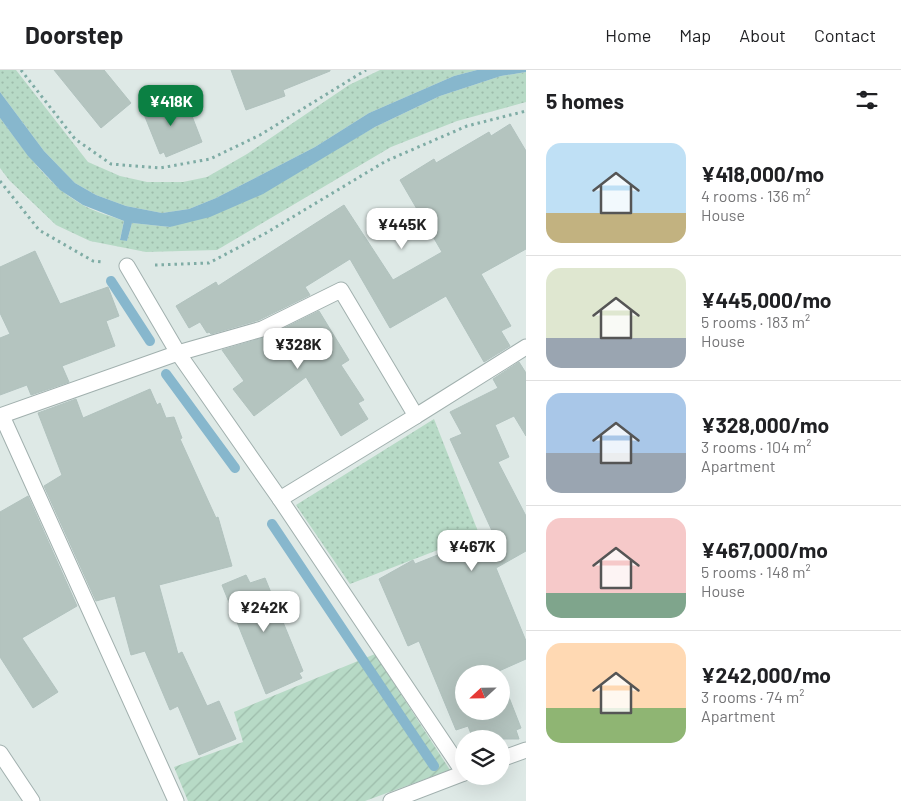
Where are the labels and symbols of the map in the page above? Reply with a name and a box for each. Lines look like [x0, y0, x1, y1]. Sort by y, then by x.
pin: ¥418K [136, 85, 206, 127]
pin: ¥445K [367, 208, 437, 250]
pin: ¥328K [263, 328, 333, 370]
pin: ¥467K [437, 530, 507, 572]
pin: ¥242K [229, 590, 299, 633]
north arrow [455, 665, 510, 720]

